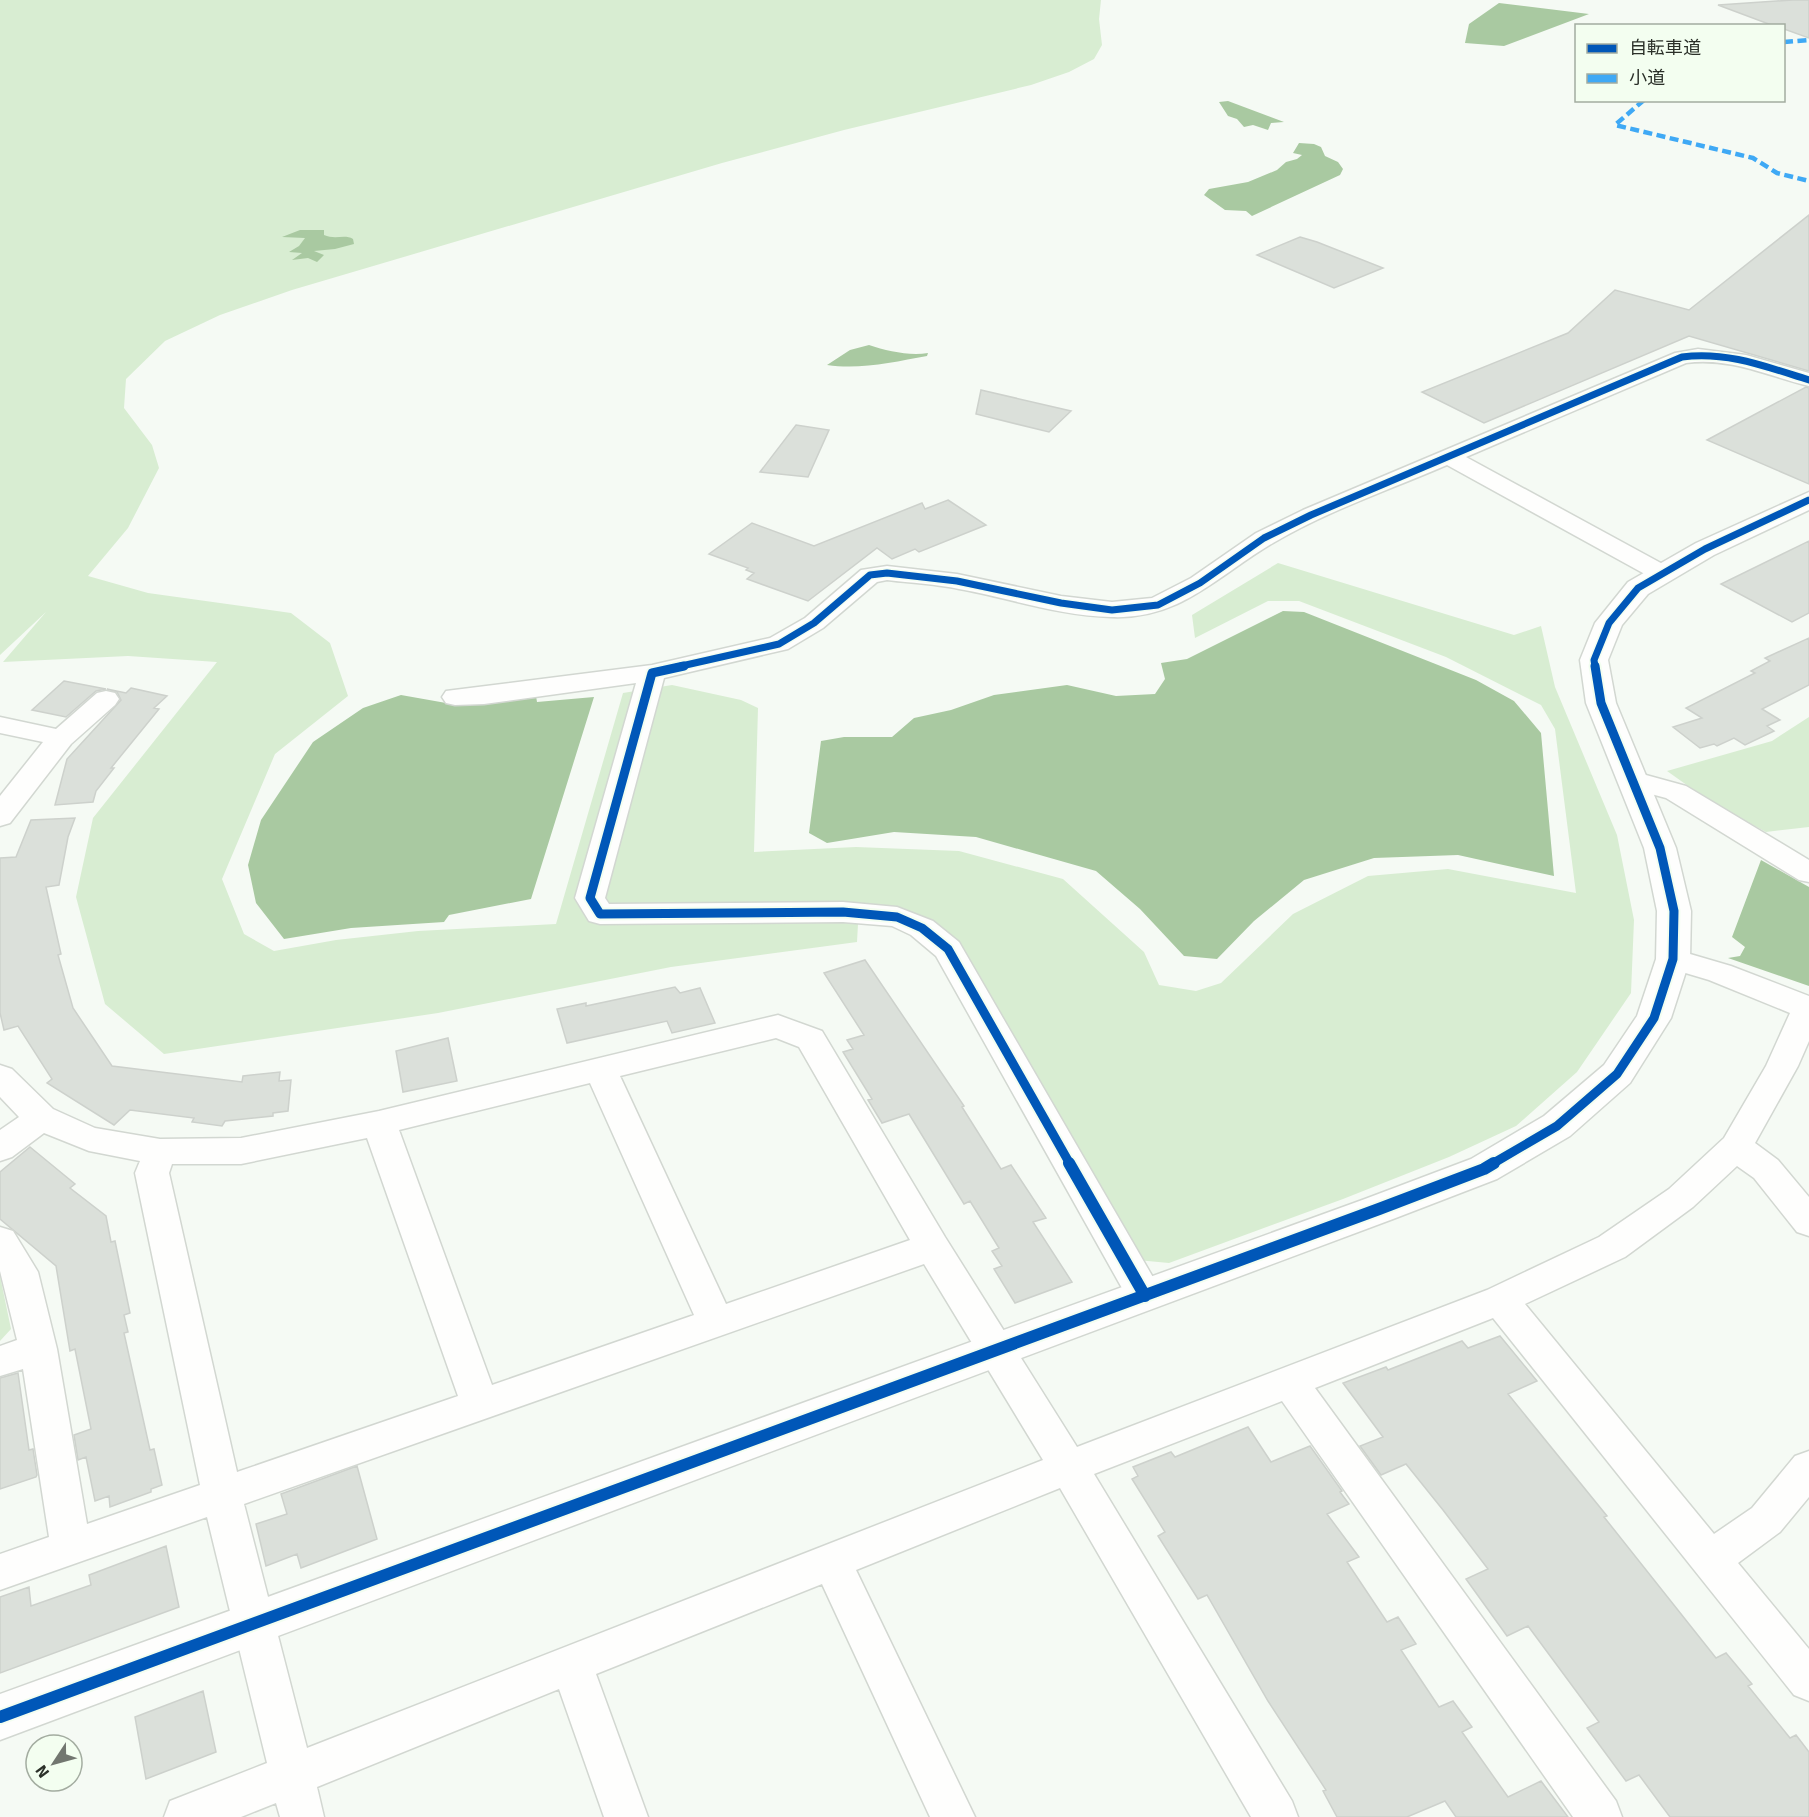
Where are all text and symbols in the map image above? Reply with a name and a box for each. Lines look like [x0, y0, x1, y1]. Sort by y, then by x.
legend [1575, 24, 1785, 102]
text: 自転車道 [1629, 37, 1701, 59]
text: 小道 [1629, 67, 1665, 89]
north arrow [24, 1733, 84, 1793]
text: N [31, 1761, 54, 1782]

